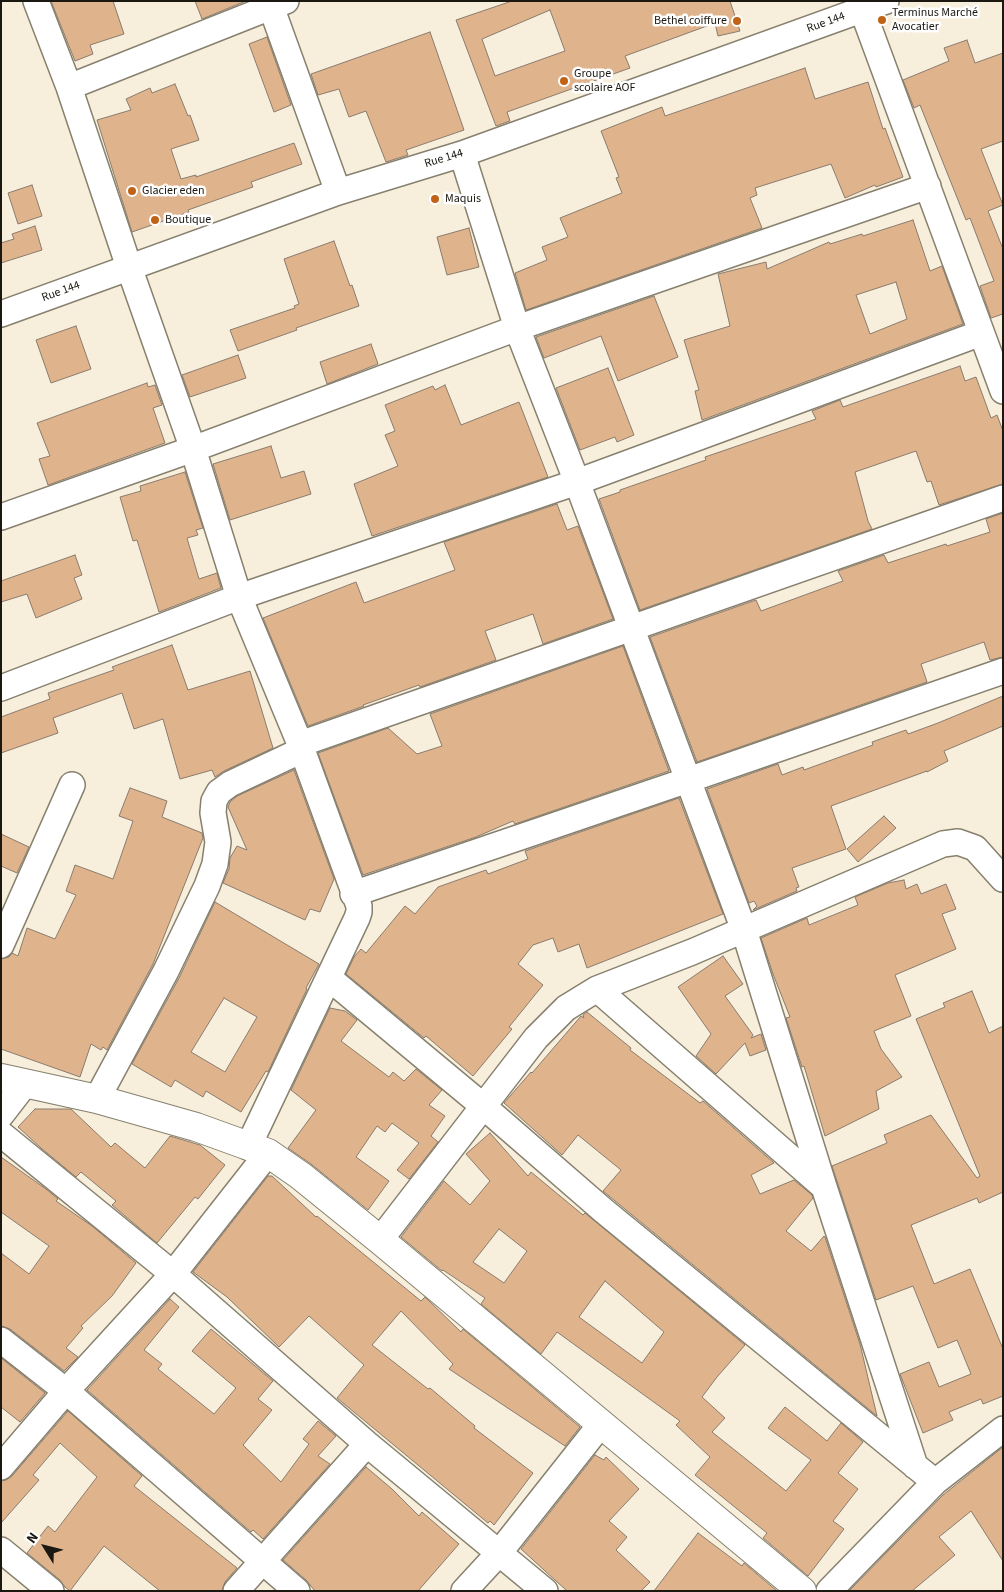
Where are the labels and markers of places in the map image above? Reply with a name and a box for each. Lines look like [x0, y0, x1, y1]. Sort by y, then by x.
place label: Terminus Marché Avocatier [892, 6, 978, 34]
place label: Bethel coiffure [654, 14, 727, 28]
marker: Terminus Marché Avocatier [876, 14, 888, 26]
marker: Bethel coiffure [731, 15, 743, 27]
place label: Groupe scolaire AOF [574, 67, 635, 95]
marker: Groupe scolaire AOF [558, 75, 570, 87]
place label: Glacier eden [142, 184, 205, 198]
marker: Glacier eden [126, 185, 138, 197]
place label: Maquis [445, 192, 481, 206]
marker: Maquis [429, 193, 441, 205]
place label: Boutique [165, 213, 211, 227]
marker: Boutique [149, 214, 161, 226]

